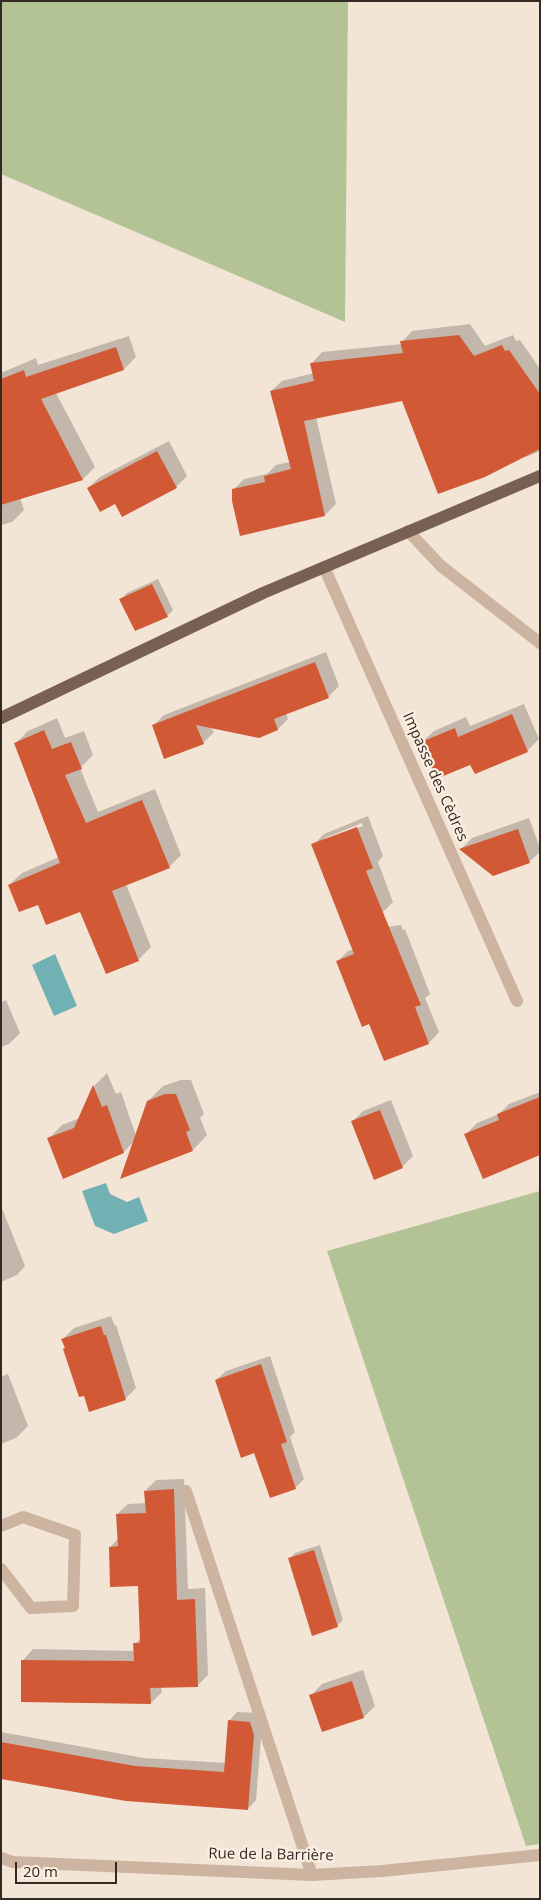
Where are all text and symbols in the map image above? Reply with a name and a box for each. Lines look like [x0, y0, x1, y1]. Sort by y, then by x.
street label: Impasse des Cèdres [398, 710, 472, 844]
street label: Rue de la Barrière [208, 1845, 334, 1865]
scale bar [18, 1852, 120, 1884]
text: 20 m [23, 1861, 58, 1881]

